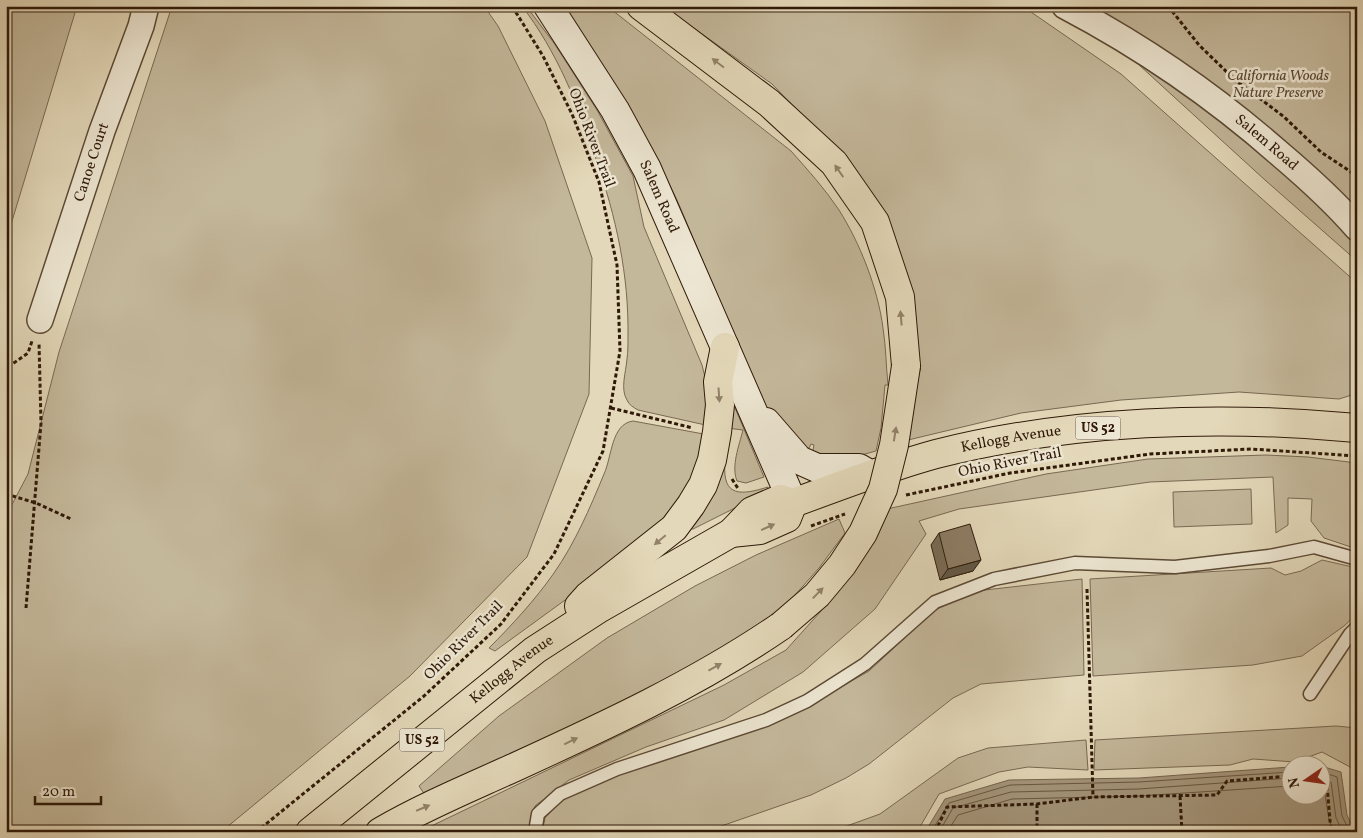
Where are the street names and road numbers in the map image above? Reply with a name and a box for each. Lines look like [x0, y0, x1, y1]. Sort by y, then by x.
street label: Ohio River Trail [562, 85, 620, 191]
street label: Salem Road [1230, 110, 1303, 176]
street label: Canoe Court [69, 120, 115, 205]
street label: Salem Road [634, 156, 684, 236]
road number: US 52 [1076, 416, 1120, 439]
street label: Kellogg Avenue [959, 420, 1062, 458]
street label: Ohio River Trail [957, 443, 1063, 483]
street label: Ohio River Trail [420, 597, 508, 685]
street label: Kellogg Avenue [465, 630, 558, 709]
road number: US 52 [400, 728, 444, 752]

